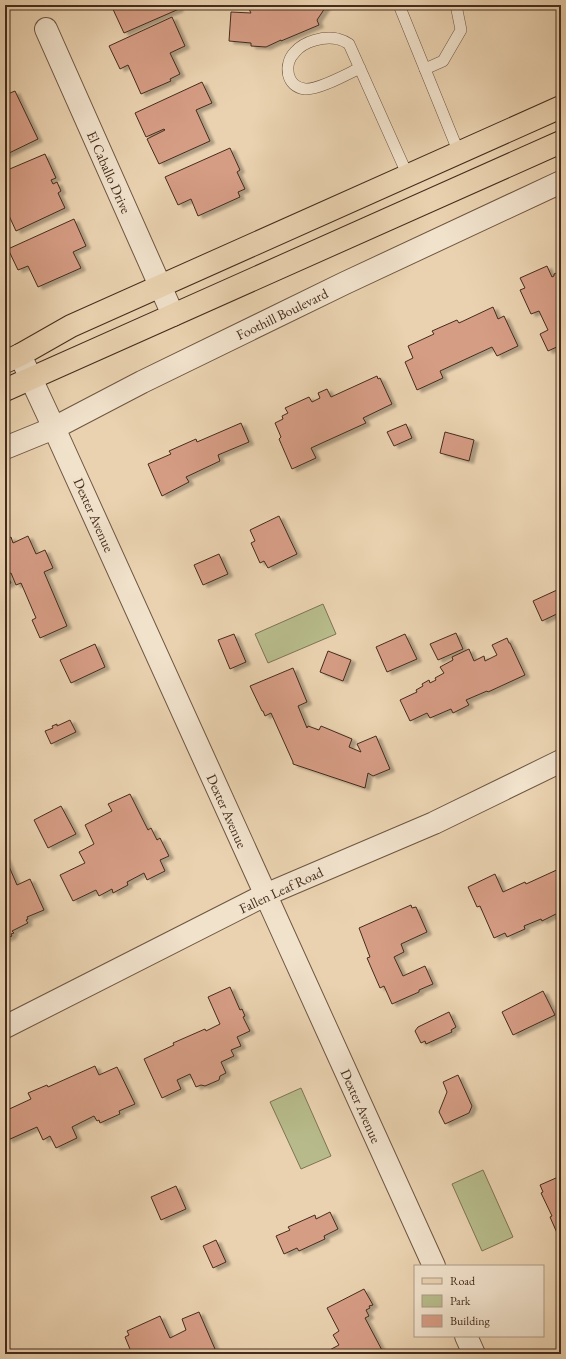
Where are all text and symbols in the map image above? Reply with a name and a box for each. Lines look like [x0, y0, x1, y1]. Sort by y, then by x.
street label: El Caballo Drive [83, 128, 135, 217]
street label: Foothill Boulevard [233, 284, 332, 344]
street label: Dexter Avenue [70, 475, 119, 555]
street label: Dexter Avenue [203, 771, 252, 851]
street label: Fallen Leaf Road [236, 862, 327, 917]
street label: Dexter Avenue [337, 1066, 386, 1146]
legend [414, 1265, 544, 1337]
text: Road [450, 1273, 476, 1289]
text: Park [450, 1293, 471, 1309]
text: Building [450, 1313, 491, 1329]

